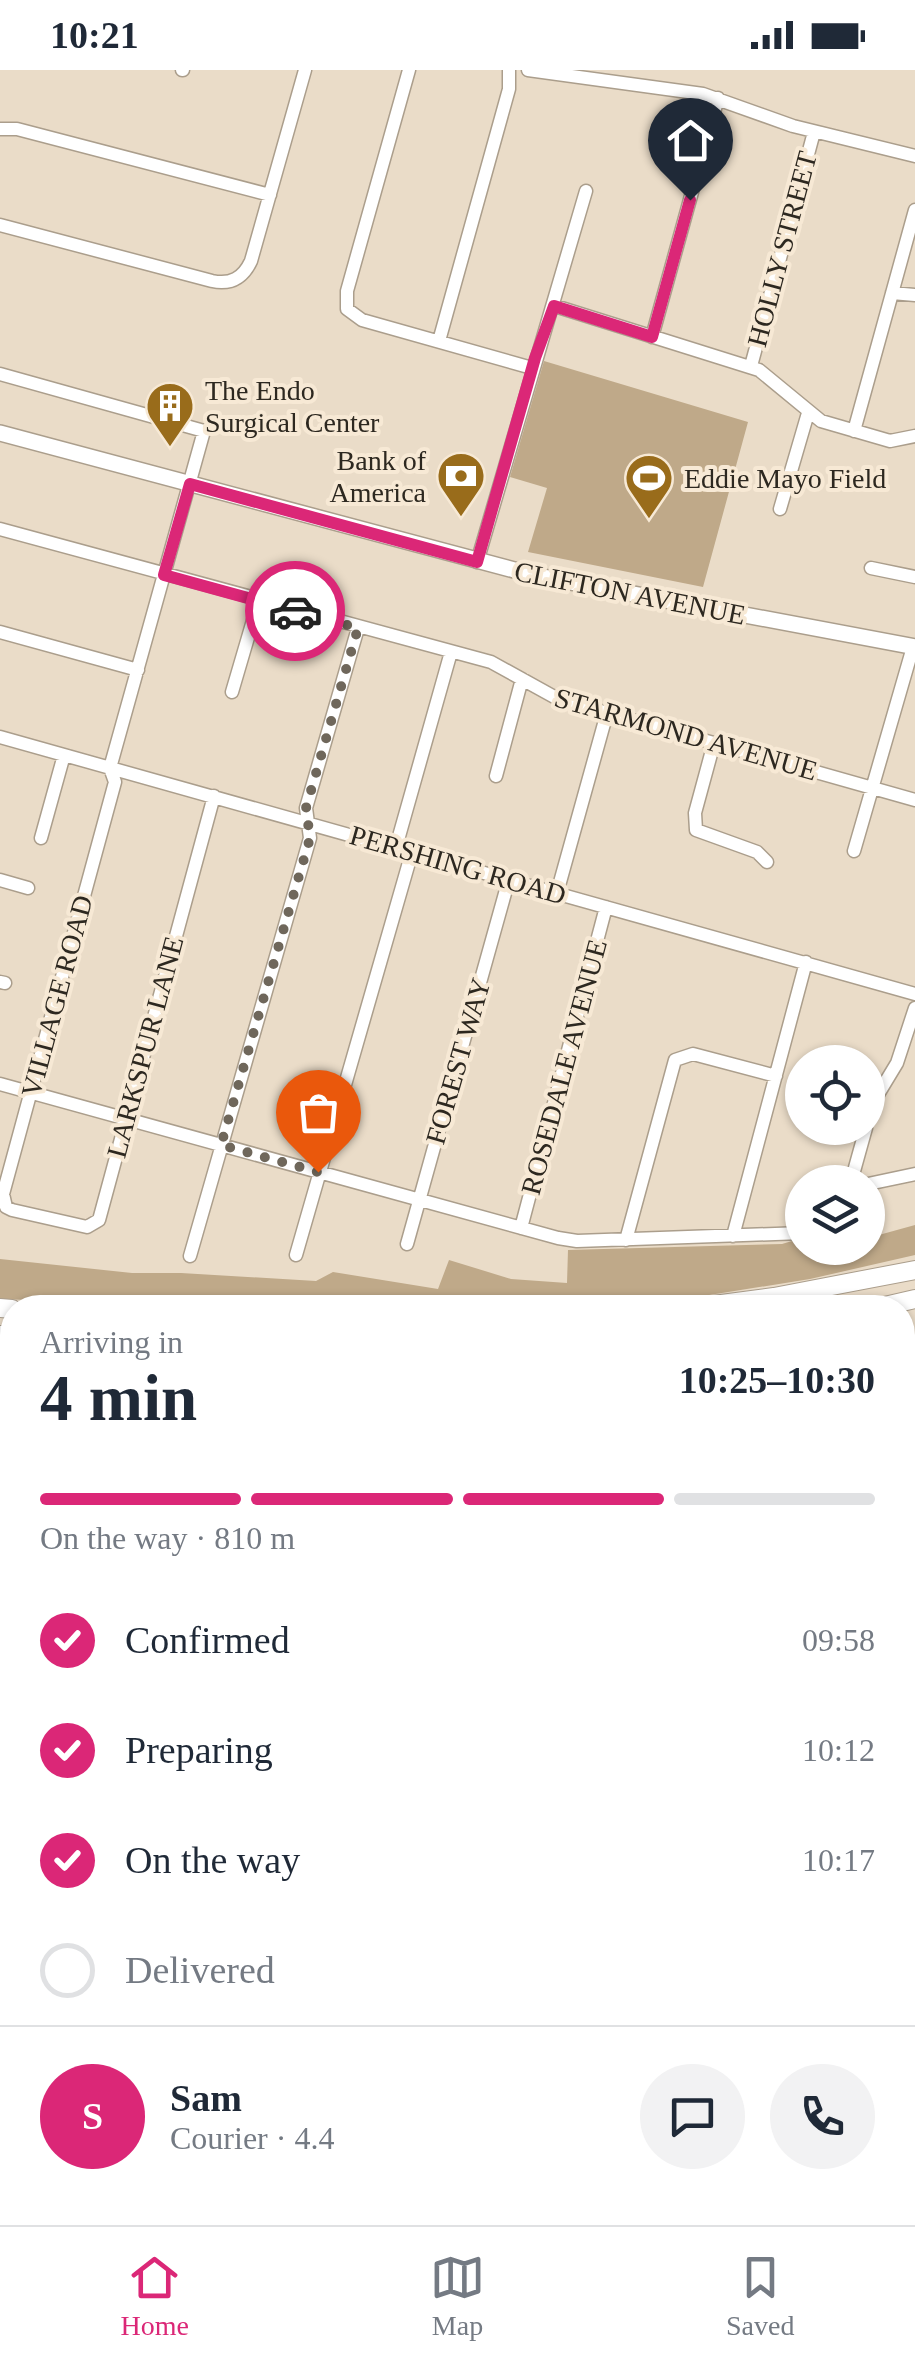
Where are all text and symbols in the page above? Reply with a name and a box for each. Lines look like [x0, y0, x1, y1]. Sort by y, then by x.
text: 10:21 [50, 14, 139, 56]
pin [648, 98, 733, 201]
icon: home [663, 113, 718, 168]
street label: HOLLY STREET [741, 148, 823, 350]
place label: The Endo Surgical Center [205, 375, 380, 438]
building icon: The Endo Surgical Center [144, 380, 196, 448]
place label: Bank of America [330, 445, 427, 508]
bank icon: Bank of America [435, 450, 487, 518]
sports icon: Eddie Mayo Field [623, 452, 675, 520]
place label: Eddie Mayo Field [684, 463, 886, 494]
street label: CLIFTON AVENUE [512, 555, 748, 631]
courier [245, 561, 345, 661]
icon: car [268, 584, 323, 639]
street label: STARMOND AVENUE [551, 682, 821, 786]
street label: PERSHING ROAD [346, 819, 570, 911]
street label: VILLAGE ROAD [15, 892, 99, 1100]
street label: LARKSPUR LANE [101, 933, 189, 1161]
street label: ROSEDALE AVENUE [515, 936, 613, 1198]
street label: FOREST WAY [419, 974, 497, 1148]
map controls [785, 1045, 885, 1265]
button: locate [785, 1045, 885, 1145]
pin [276, 1070, 361, 1173]
icon: bag [291, 1085, 346, 1140]
button: layers [785, 1165, 885, 1265]
text: Arriving in [40, 1324, 183, 1360]
text: 10:25–10:30 [679, 1359, 875, 1401]
text: 4 min [40, 1362, 197, 1434]
text: On the way · 810 m [40, 1520, 295, 1556]
icon: check [40, 1613, 95, 1668]
text: Confirmed [125, 1619, 290, 1661]
text: 09:58 [802, 1622, 875, 1658]
icon: check [40, 1723, 95, 1778]
text: Preparing [125, 1729, 273, 1771]
text: 10:12 [802, 1732, 875, 1768]
icon: check [40, 1833, 95, 1888]
text: On the way [125, 1839, 300, 1881]
text: 10:17 [802, 1842, 875, 1878]
text: Delivered [125, 1949, 275, 1991]
button: chat [640, 2064, 745, 2169]
button: phone [770, 2064, 875, 2169]
text: Sam [170, 2077, 242, 2119]
text: S [82, 2095, 103, 2137]
text: Courier · 4.4 [170, 2120, 334, 2156]
tab: Home [121, 2250, 189, 2342]
tab: Map [430, 2250, 485, 2342]
tab: Saved [726, 2250, 794, 2342]

